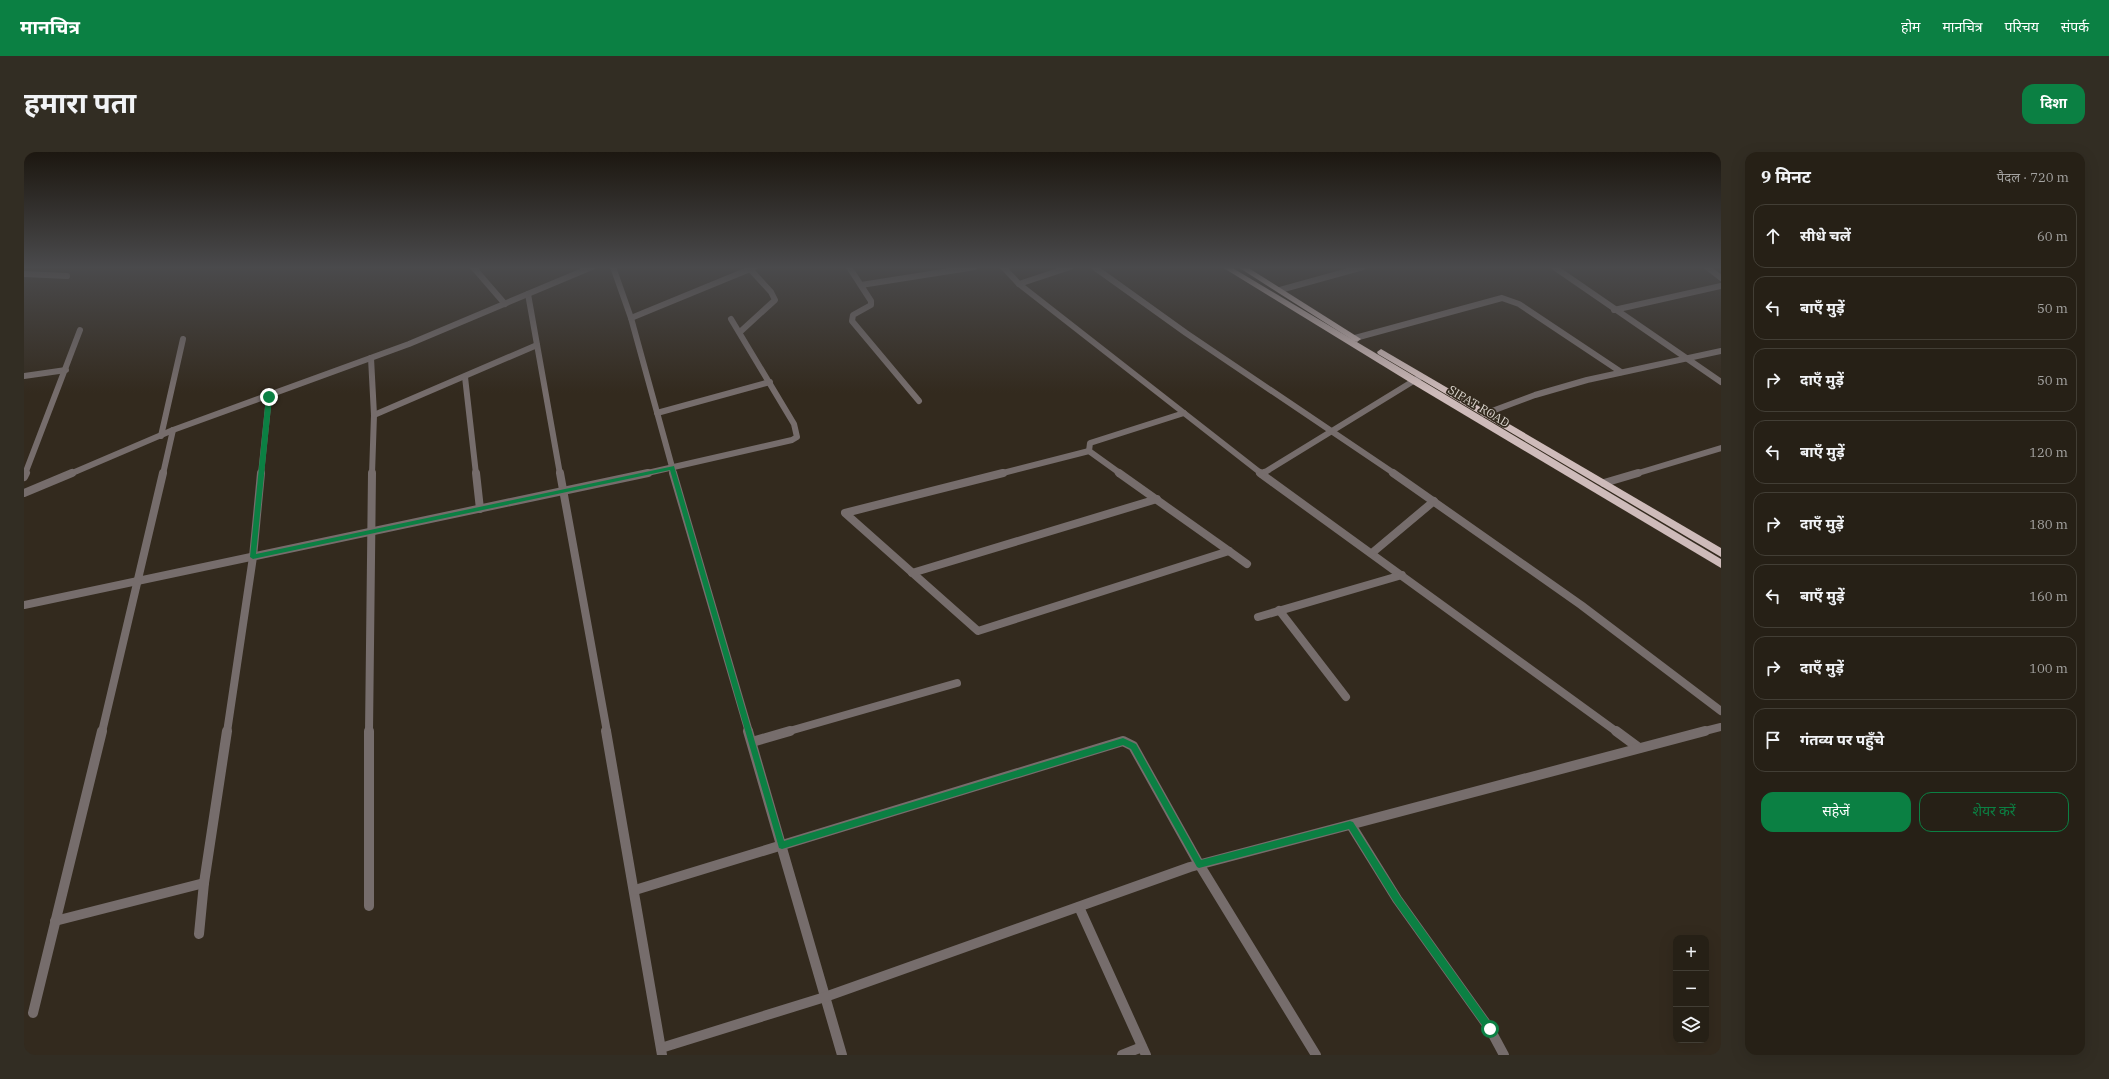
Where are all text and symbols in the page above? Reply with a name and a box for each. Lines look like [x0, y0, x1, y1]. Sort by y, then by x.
text: मानचित्र [20, 15, 80, 39]
text: होम [1901, 18, 1920, 36]
text: मानचित्र [1942, 18, 1983, 36]
text: परिचय [2005, 18, 2039, 36]
text: संपर्क [2061, 18, 2089, 36]
text: हमारा पता [24, 84, 136, 121]
button: दिशा [2022, 84, 2085, 124]
text: 9 मिनट [1761, 166, 1811, 188]
text: पैदल · 720 m [1997, 169, 2069, 186]
icon: ahead [1762, 225, 1784, 247]
text: सीधे चलें [1800, 226, 1851, 245]
text: 60 m [2037, 228, 2068, 245]
icon: left [1762, 297, 1784, 319]
text: बाएँ मुड़ें [1800, 298, 1845, 317]
text: 50 m [2037, 300, 2068, 317]
icon: right [1762, 369, 1784, 391]
text: दाएँ मुड़ें [1800, 370, 1844, 389]
text: 50 m [2037, 372, 2068, 389]
street label: SIPAT ROAD [1445, 382, 1513, 430]
route end [260, 388, 278, 406]
icon: left [1762, 441, 1784, 463]
text: बाएँ मुड़ें [1800, 442, 1845, 461]
text: 120 m [2029, 444, 2068, 461]
icon: right [1762, 513, 1784, 535]
text: दाएँ मुड़ें [1800, 514, 1844, 533]
text: 180 m [2029, 516, 2068, 533]
icon: left [1762, 585, 1784, 607]
text: बाएँ मुड़ें [1800, 586, 1845, 605]
text: 160 m [2029, 588, 2068, 605]
icon: right [1762, 657, 1784, 679]
text: दाएँ मुड़ें [1800, 658, 1844, 677]
text: 100 m [2029, 660, 2068, 677]
icon: arrive [1762, 729, 1784, 751]
text: गंतव्य पर पहुँचे [1800, 730, 1884, 749]
button: सहेजें [1761, 792, 1911, 832]
button: शेयर करें [1919, 792, 2069, 832]
map controls [1673, 935, 1709, 1043]
button: + [1673, 935, 1709, 971]
button: − [1673, 971, 1709, 1007]
button: layers [1673, 1007, 1709, 1043]
route start [1481, 1020, 1499, 1038]

